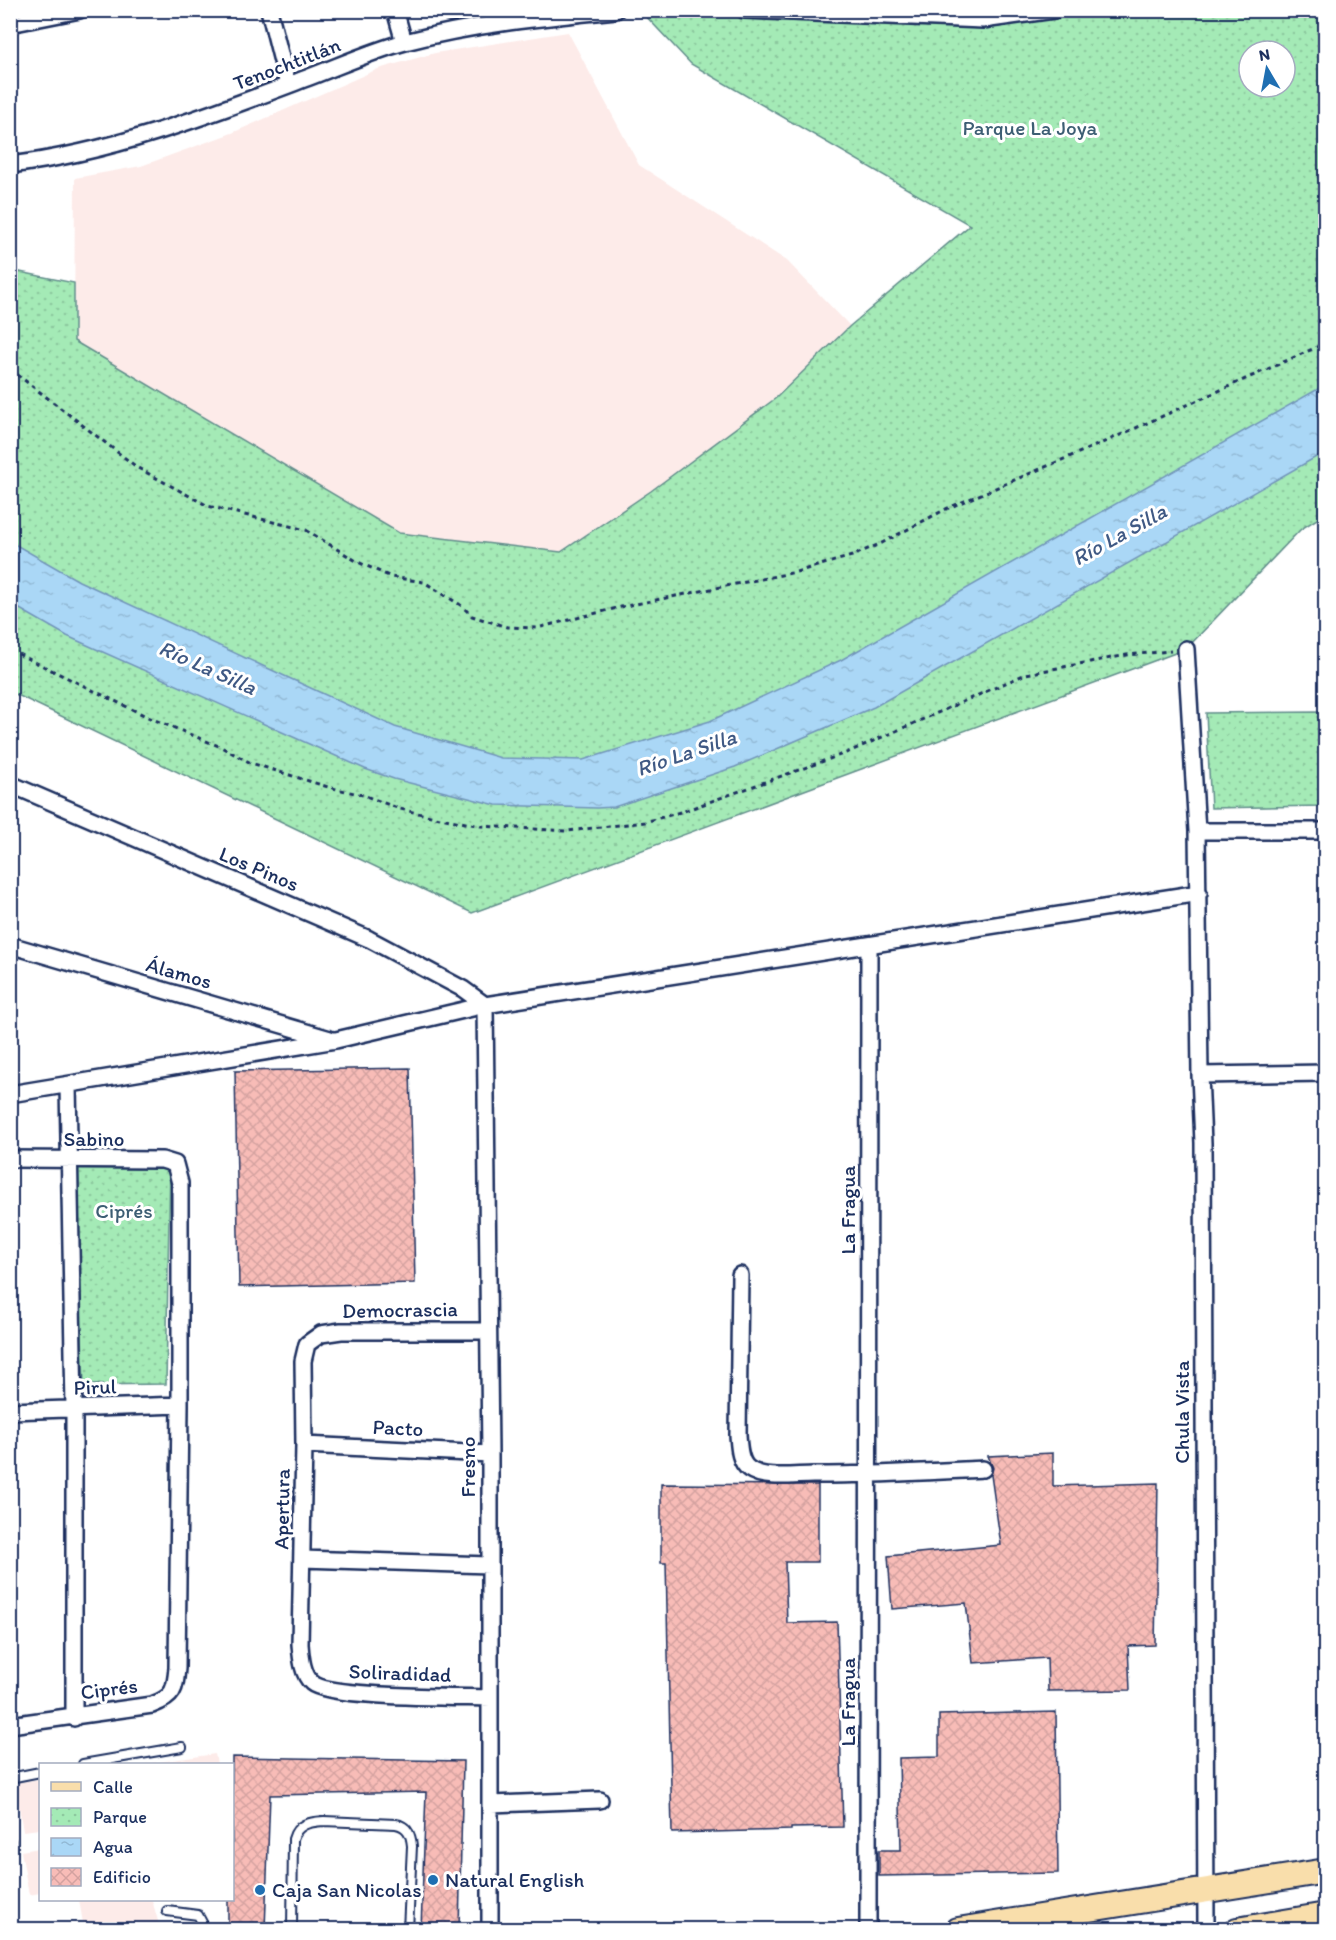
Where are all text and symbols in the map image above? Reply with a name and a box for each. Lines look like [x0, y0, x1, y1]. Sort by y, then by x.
street label: Tenochtitlán [230, 32, 344, 95]
north arrow [1237, 39, 1297, 99]
text: N [1258, 44, 1271, 65]
park label: Parque La Joya [962, 115, 1098, 140]
water label: Río La Silla [1067, 497, 1172, 571]
water label: Río La Silla [155, 634, 261, 701]
water label: Río La Silla [633, 723, 740, 782]
street label: Los Pinos [216, 841, 303, 896]
street label: Álamos [143, 951, 215, 994]
street label: Sabino [64, 1126, 124, 1151]
street label: La Fragua [835, 1165, 860, 1255]
park label: Ciprés [95, 1198, 153, 1223]
street label: Democrascia [342, 1296, 458, 1323]
street label: Chula Vista [1169, 1360, 1194, 1464]
street label: Pirul [73, 1373, 117, 1400]
street label: Pacto [372, 1414, 424, 1441]
street label: Fresno [455, 1437, 480, 1497]
street label: Apertura [268, 1468, 295, 1550]
street label: La Fragua [835, 1657, 860, 1747]
street label: Soliradidad [348, 1658, 452, 1687]
street label: Ciprés [79, 1673, 139, 1704]
legend [39, 1763, 234, 1901]
text: Calle [93, 1776, 133, 1798]
text: Parque [93, 1806, 147, 1828]
text: Agua [93, 1836, 133, 1858]
text: Edificio [93, 1866, 151, 1888]
place label: Natural English [445, 1867, 585, 1892]
marker: Natural English [426, 1873, 440, 1887]
place label: Caja San Nicolas [272, 1877, 422, 1902]
marker: Caja San Nicolas [253, 1883, 267, 1897]

